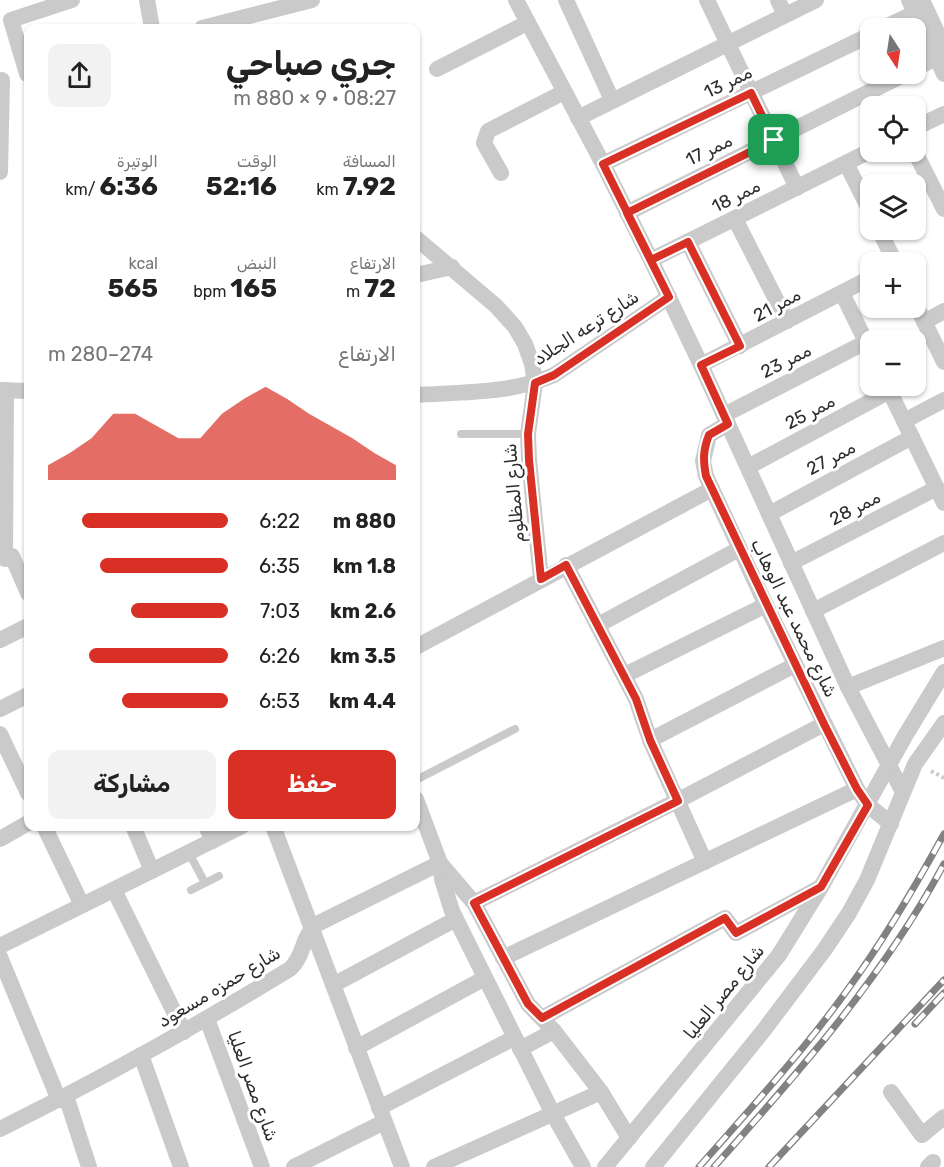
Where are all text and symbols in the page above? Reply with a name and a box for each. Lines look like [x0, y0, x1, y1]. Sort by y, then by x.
north arrow [860, 18, 926, 84]
map controls [860, 18, 926, 396]
button: share [48, 44, 111, 107]
text: جري صباحي [226, 44, 396, 83]
street label: ممر 13 [700, 61, 756, 103]
text: 08:27 · 9 × 880 m [233, 86, 396, 110]
button: locate [860, 96, 926, 162]
pin [748, 114, 799, 165]
icon: arrive [757, 123, 790, 156]
street label: ممر 17 [682, 129, 736, 171]
text: الوتيرة [117, 152, 158, 171]
text: الوقت [237, 152, 277, 171]
text: المسافة [343, 152, 396, 171]
text: 6:36 [99, 171, 158, 202]
text: 52:16 [206, 171, 277, 202]
text: 7.92 [343, 171, 396, 202]
button: layers [860, 174, 926, 240]
street label: ممر 18 [708, 175, 764, 217]
text: /km [65, 180, 99, 199]
text: km [316, 180, 343, 199]
button: + [860, 252, 926, 318]
text: kcal [129, 254, 158, 273]
text: النبض [237, 254, 277, 273]
text: الارتفاع [350, 254, 396, 273]
text: 565 [107, 273, 158, 304]
text: 165 [230, 273, 277, 304]
text: 72 [364, 273, 396, 304]
text: bpm [193, 282, 230, 301]
text: m [346, 282, 364, 301]
street label: ممر 21 [750, 283, 804, 327]
street label: شارع ترعه الجلاد [529, 286, 643, 371]
button: − [860, 330, 926, 396]
street label: ممر 23 [757, 339, 815, 383]
text: 274–280 m [48, 342, 153, 366]
text: الارتفاع [338, 342, 396, 366]
street label: ممر 25 [781, 390, 839, 434]
street label: ممر 27 [803, 436, 859, 480]
street label: شارع المظلوم [499, 442, 530, 544]
street label: ممر 28 [826, 486, 884, 530]
text: 6:22 [259, 509, 300, 533]
text: 880 m [333, 509, 396, 533]
street label: شارع محمد عبد الوهاب [745, 535, 842, 701]
text: 6:35 [259, 554, 300, 578]
text: 1.8 km [333, 554, 396, 578]
text: 7:03 [260, 599, 300, 623]
text: 2.6 km [330, 599, 396, 623]
text: 6:26 [259, 644, 300, 668]
text: 3.5 km [330, 644, 396, 668]
text: 6:53 [259, 689, 300, 713]
text: 4.4 km [329, 689, 396, 713]
button: مشاركة [48, 750, 216, 819]
button: حفظ [228, 750, 396, 819]
street label: شارع مصر العليا [679, 940, 770, 1044]
street label: شارع حمزه مسعود [154, 942, 285, 1033]
street label: شارع مصر العليا [222, 1028, 283, 1144]

